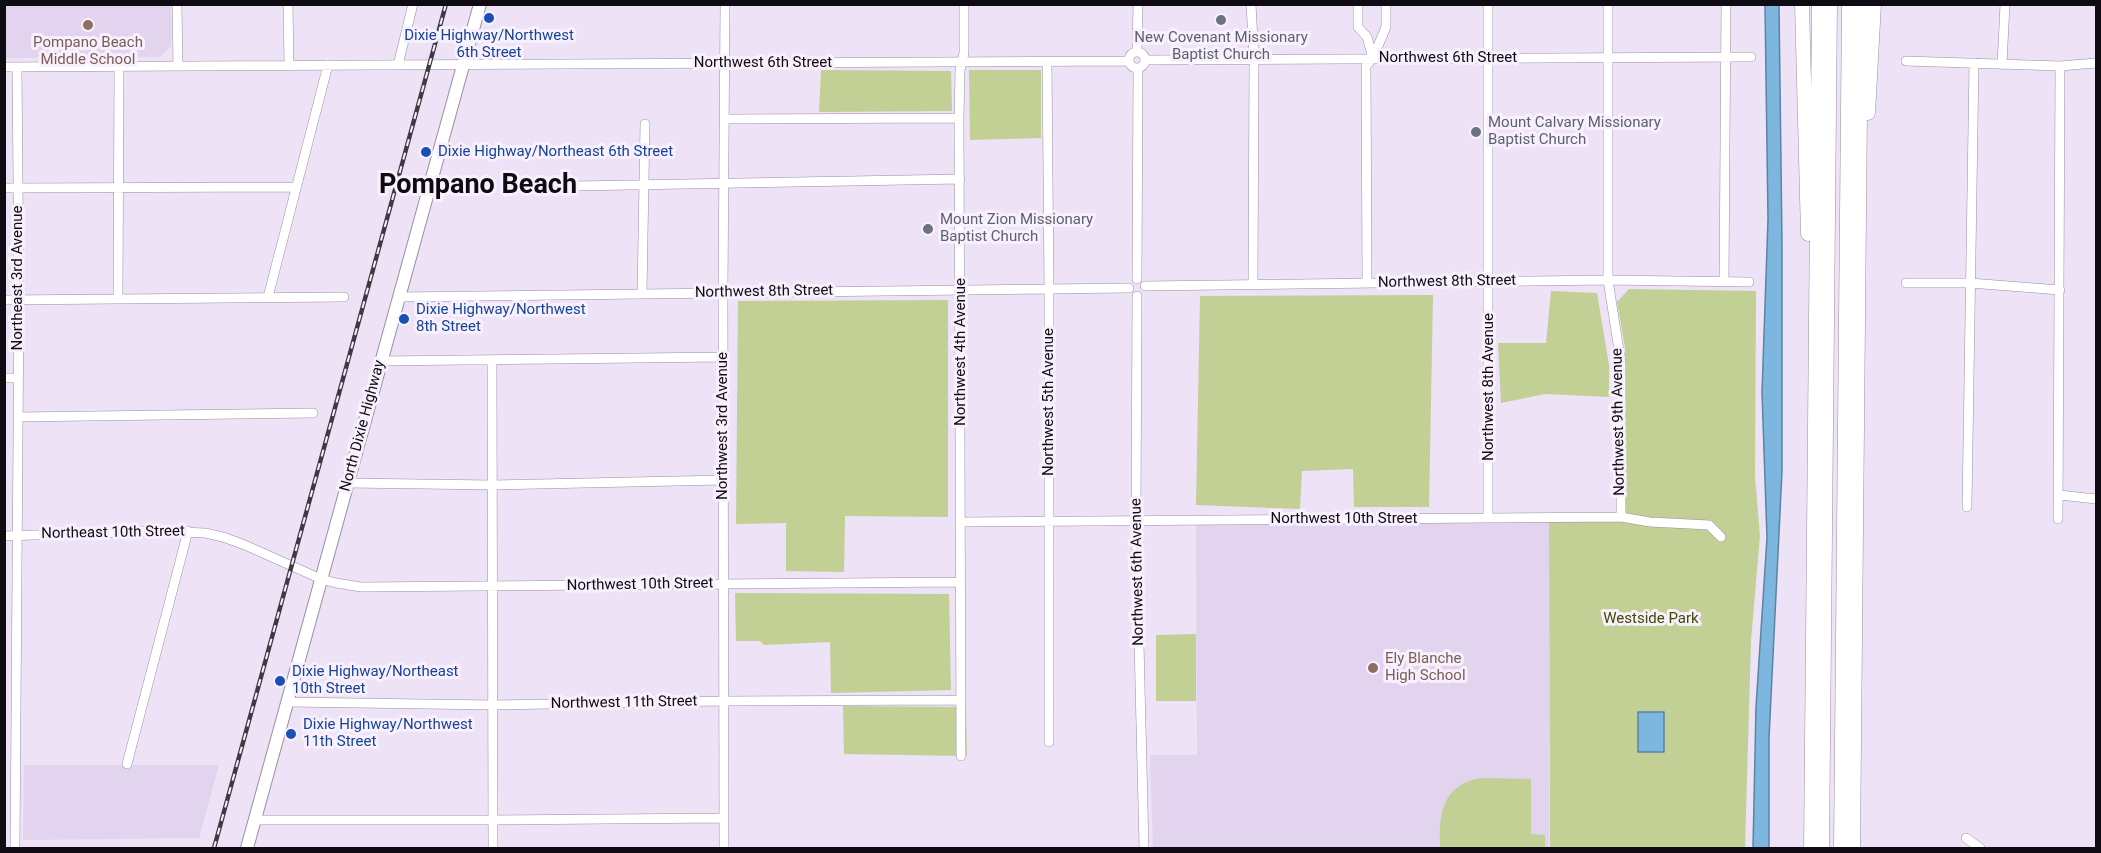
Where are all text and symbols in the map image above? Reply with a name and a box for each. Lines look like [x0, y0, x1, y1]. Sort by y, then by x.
marker: Dixie Highway/Northwest 6th Street [482, 11, 496, 25]
marker: New Covenant Missionary Baptist Church [1214, 13, 1228, 27]
marker: Pompano Beach Middle School [81, 18, 95, 32]
place label: Dixie Highway/Northwest 6th Street [404, 27, 574, 62]
place label: New Covenant Missionary Baptist Church [1134, 29, 1308, 64]
place label: Pompano Beach Middle School [33, 34, 143, 69]
street label: Northwest 6th Street [1379, 49, 1517, 67]
street label: Northwest 6th Street [694, 54, 832, 72]
place label: Mount Calvary Missionary Baptist Church [1488, 114, 1661, 149]
marker: Mount Calvary Missionary Baptist Church [1469, 125, 1483, 139]
place label: Dixie Highway/Northeast 6th Street [438, 143, 673, 161]
marker: Dixie Highway/Northeast 6th Street [419, 145, 433, 159]
district label: Pompano Beach [379, 170, 577, 202]
street label: Northeast 3rd Avenue [9, 206, 27, 350]
place label: Mount Zion Missionary Baptist Church [940, 211, 1093, 246]
marker: Mount Zion Missionary Baptist Church [921, 222, 935, 236]
street label: Northwest 8th Street [1378, 272, 1516, 292]
street label: Northwest 4th Avenue [952, 278, 970, 426]
street label: Northwest 8th Street [695, 282, 833, 302]
place label: Dixie Highway/Northwest 8th Street [416, 301, 586, 336]
marker: Dixie Highway/Northwest 8th Street [397, 312, 411, 326]
street label: Northwest 8th Avenue [1480, 313, 1498, 461]
street label: Northwest 5th Avenue [1040, 328, 1058, 476]
street label: Northwest 9th Avenue [1609, 348, 1629, 496]
street label: Northwest 3rd Avenue [714, 352, 732, 500]
street label: North Dixie Highway [337, 358, 389, 494]
street label: Northwest 6th Avenue [1128, 498, 1148, 646]
street label: Northwest 10th Street [1271, 510, 1417, 528]
street label: Northeast 10th Street [41, 523, 185, 543]
street label: Northwest 10th Street [566, 575, 714, 595]
park label: Westside Park [1603, 610, 1699, 628]
place label: Ely Blanche High School [1385, 650, 1466, 685]
marker: Ely Blanche High School [1366, 661, 1380, 675]
place label: Dixie Highway/Northeast 10th Street [292, 663, 459, 698]
marker: Dixie Highway/Northeast 10th Street [273, 674, 287, 688]
street label: Northwest 11th Street [550, 693, 698, 713]
place label: Dixie Highway/Northwest 11th Street [303, 716, 473, 751]
marker: Dixie Highway/Northwest 11th Street [284, 727, 298, 741]

